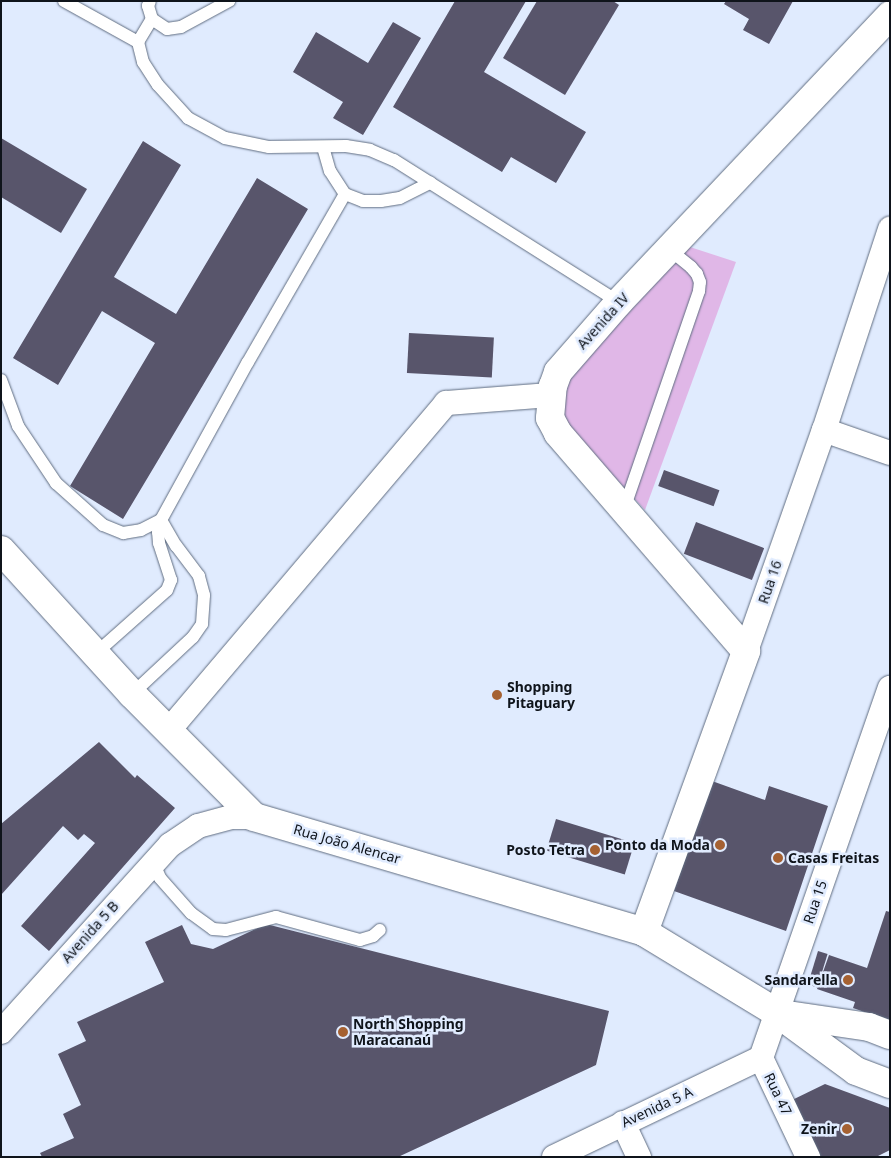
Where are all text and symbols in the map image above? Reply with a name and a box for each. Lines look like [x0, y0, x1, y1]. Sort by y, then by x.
street label: Avenida IV [574, 290, 632, 352]
street label: Rua 16 [755, 558, 785, 606]
place label: Shopping Pitaguary [507, 679, 575, 712]
marker: Shopping Pitaguary [491, 689, 503, 701]
street label: Rua João Alencar [292, 821, 402, 867]
place label: Ponto da Moda [605, 837, 710, 853]
marker: Ponto da Moda [714, 839, 726, 851]
place label: Posto Tetra [506, 842, 585, 858]
marker: Posto Tetra [589, 844, 601, 856]
place label: Casas Freitas [788, 850, 879, 866]
marker: Casas Freitas [772, 852, 784, 864]
street label: Rua 15 [800, 878, 830, 926]
street label: Avenida 5 B [58, 898, 122, 966]
place label: Sandarella [765, 972, 838, 988]
marker: Sandarella [842, 974, 854, 986]
place label: North Shopping Maracanaú [353, 1016, 464, 1048]
marker: North Shopping Maracanaú [337, 1026, 349, 1038]
street label: Rua 47 [761, 1070, 795, 1118]
street label: Avenida 5 A [619, 1083, 695, 1131]
place label: Zenir [801, 1121, 837, 1137]
marker: Zenir [841, 1123, 853, 1135]

